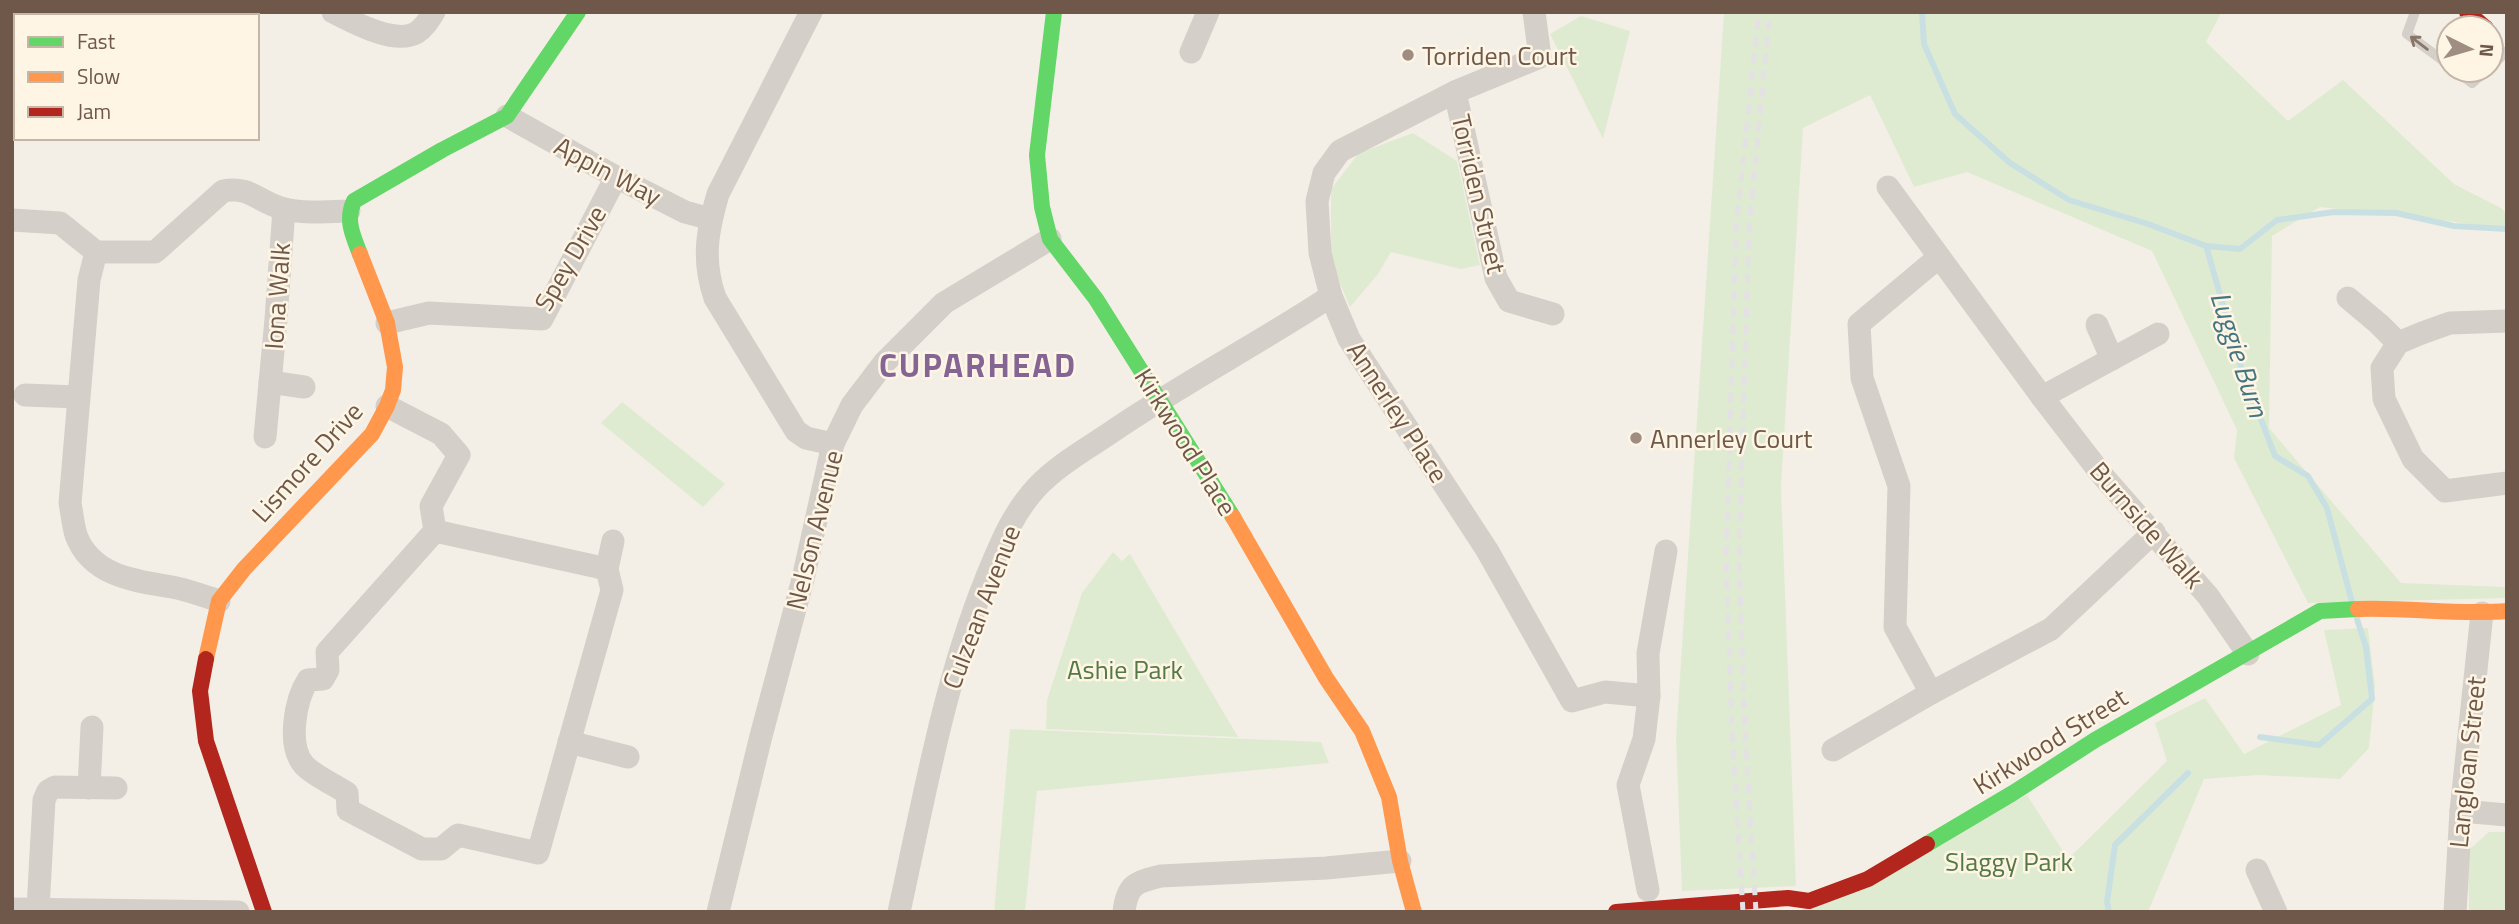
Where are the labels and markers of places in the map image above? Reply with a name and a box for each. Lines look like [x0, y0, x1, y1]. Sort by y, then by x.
place label: Torriden Court [1422, 36, 1577, 75]
marker: Torriden Court [1400, 47, 1416, 63]
place label: Annerley Court [1650, 419, 1812, 458]
marker: Annerley Court [1628, 430, 1644, 446]

